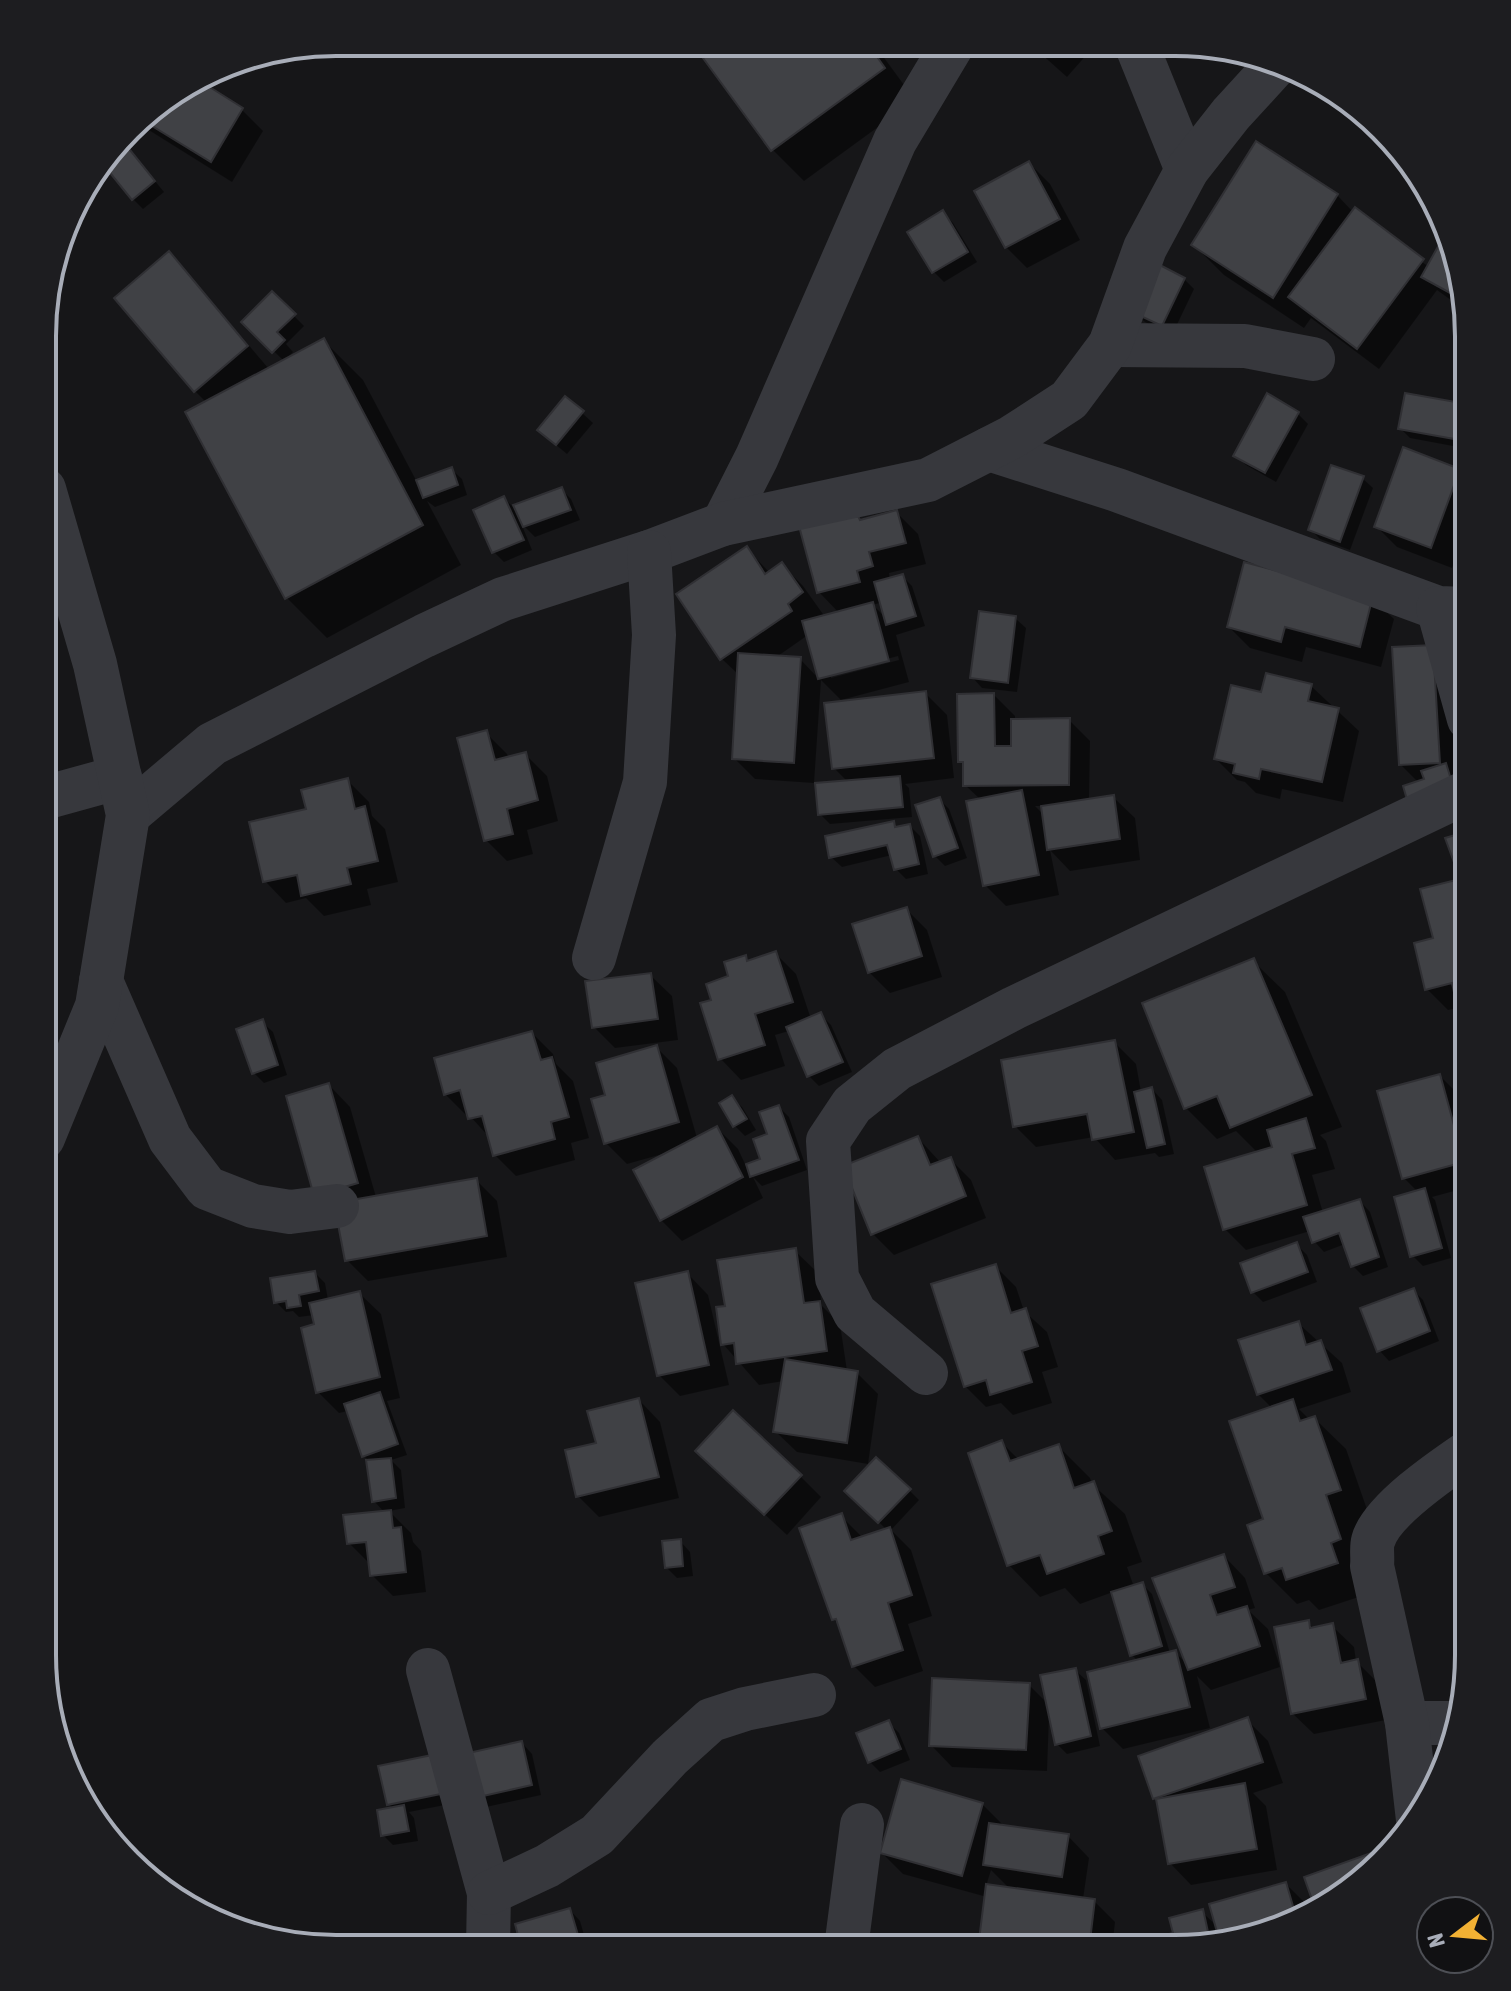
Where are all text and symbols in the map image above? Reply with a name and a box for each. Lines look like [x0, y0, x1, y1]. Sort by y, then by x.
north arrow [1415, 1895, 1495, 1975]
text: N [1421, 1931, 1450, 1950]

